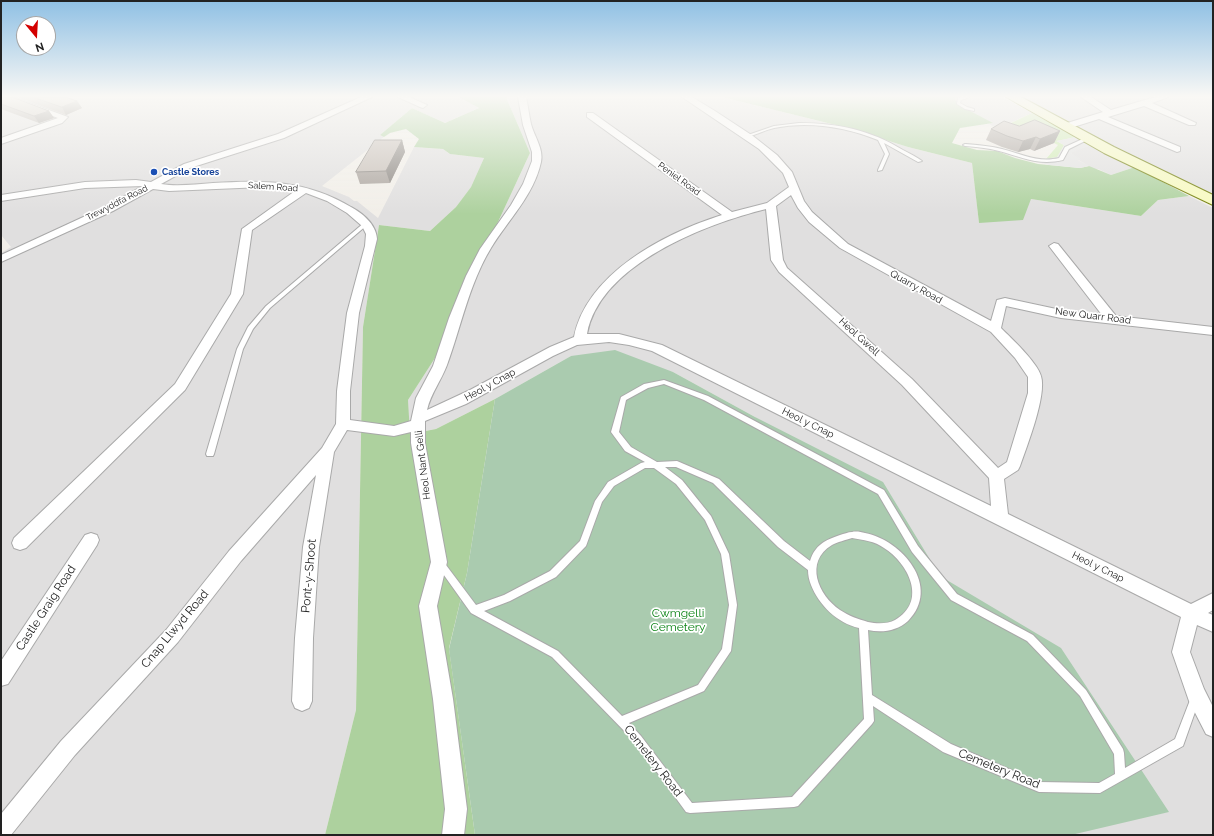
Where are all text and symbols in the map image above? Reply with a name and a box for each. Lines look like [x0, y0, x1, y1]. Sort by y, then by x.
north arrow [16, 16, 56, 56]
text: N [34, 39, 46, 54]
street label: Peniel Road [656, 160, 702, 198]
marker: Castle Stores [149, 167, 159, 177]
place label: Castle Stores [162, 167, 219, 177]
street label: Salem Road [248, 180, 298, 194]
street label: Trewyddfa Road [84, 183, 150, 223]
street label: Quarry Road [888, 268, 944, 306]
street label: New Quarr Road [1054, 305, 1132, 327]
street label: Heol Gwell [836, 316, 882, 358]
street label: Heol y Cnap [462, 366, 518, 404]
street label: Heol y Cnap [780, 405, 836, 441]
street label: Heol Nant Gelli [413, 430, 433, 500]
street label: Pont-y-Shoot [299, 538, 319, 614]
street label: Heol y Cnap [1070, 549, 1126, 585]
street label: Castle Graig Road [13, 563, 79, 653]
street label: Cnap Llwyd Road [138, 587, 212, 671]
park label: Cwmgelli Cemetery [651, 606, 705, 634]
street label: Cemetery Road [621, 722, 685, 800]
street label: Cemetery Road [956, 746, 1042, 792]

